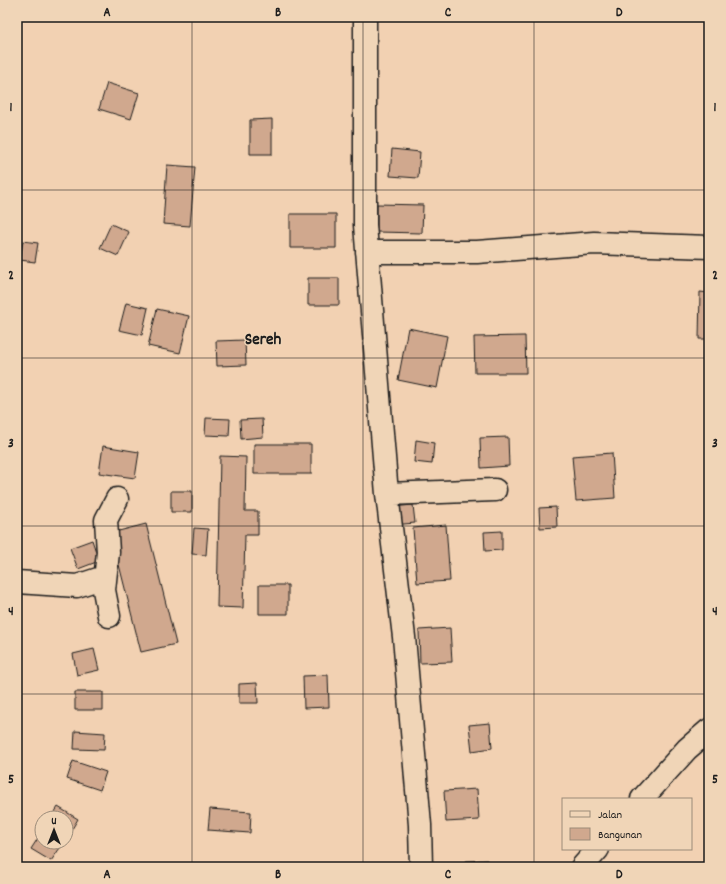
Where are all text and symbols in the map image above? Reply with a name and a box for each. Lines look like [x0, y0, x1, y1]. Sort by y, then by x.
text: A [103, 4, 111, 23]
text: B [275, 4, 281, 23]
text: C [445, 4, 452, 23]
text: D [616, 4, 623, 23]
text: 1 [10, 99, 13, 118]
text: 1 [714, 99, 717, 118]
text: 2 [8, 267, 14, 286]
text: 2 [712, 267, 718, 286]
district label: Sereh [245, 329, 281, 353]
text: 3 [8, 435, 14, 454]
text: 3 [712, 435, 718, 454]
text: 4 [8, 603, 14, 622]
text: 4 [712, 603, 718, 622]
text: 5 [8, 771, 14, 790]
text: 5 [712, 771, 718, 790]
legend [562, 798, 692, 850]
text: Jalan [598, 807, 622, 824]
north arrow [34, 810, 74, 850]
text: U [51, 814, 57, 830]
text: Bangunan [598, 827, 642, 844]
text: A [103, 866, 111, 884]
text: B [275, 866, 281, 884]
text: C [445, 866, 452, 884]
text: D [616, 866, 623, 884]

